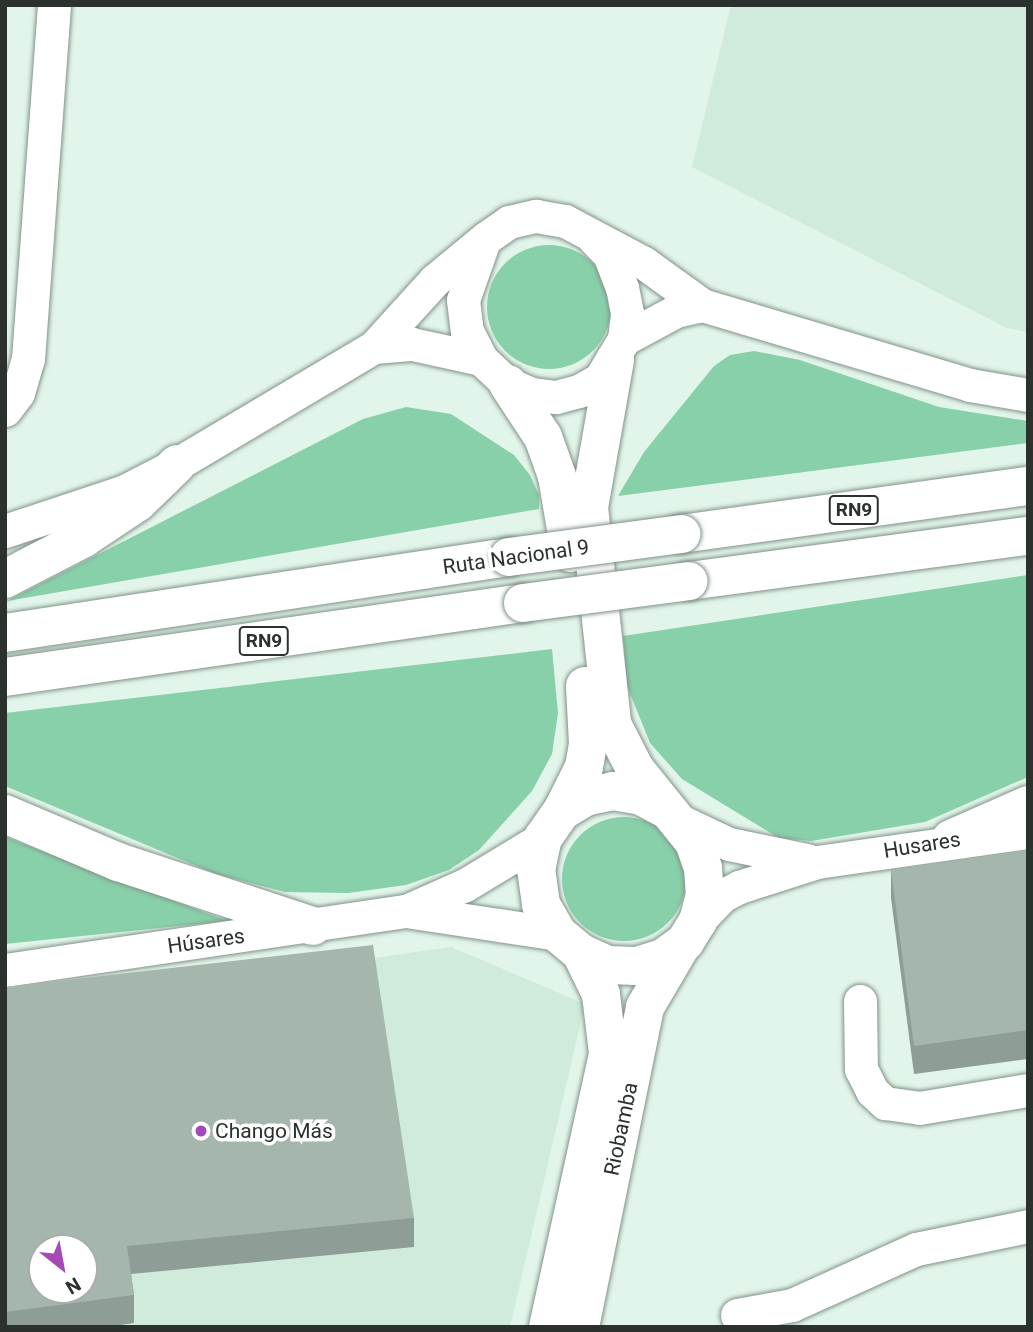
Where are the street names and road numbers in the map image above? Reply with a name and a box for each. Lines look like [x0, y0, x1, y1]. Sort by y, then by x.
road number: RN9 [828, 495, 880, 526]
street label: Ruta Nacional 9 [441, 534, 591, 580]
road number: RN9 [238, 626, 290, 656]
street label: Husares [882, 826, 962, 864]
street label: Húsares [166, 923, 246, 959]
street label: Riobamba [599, 1080, 643, 1178]

